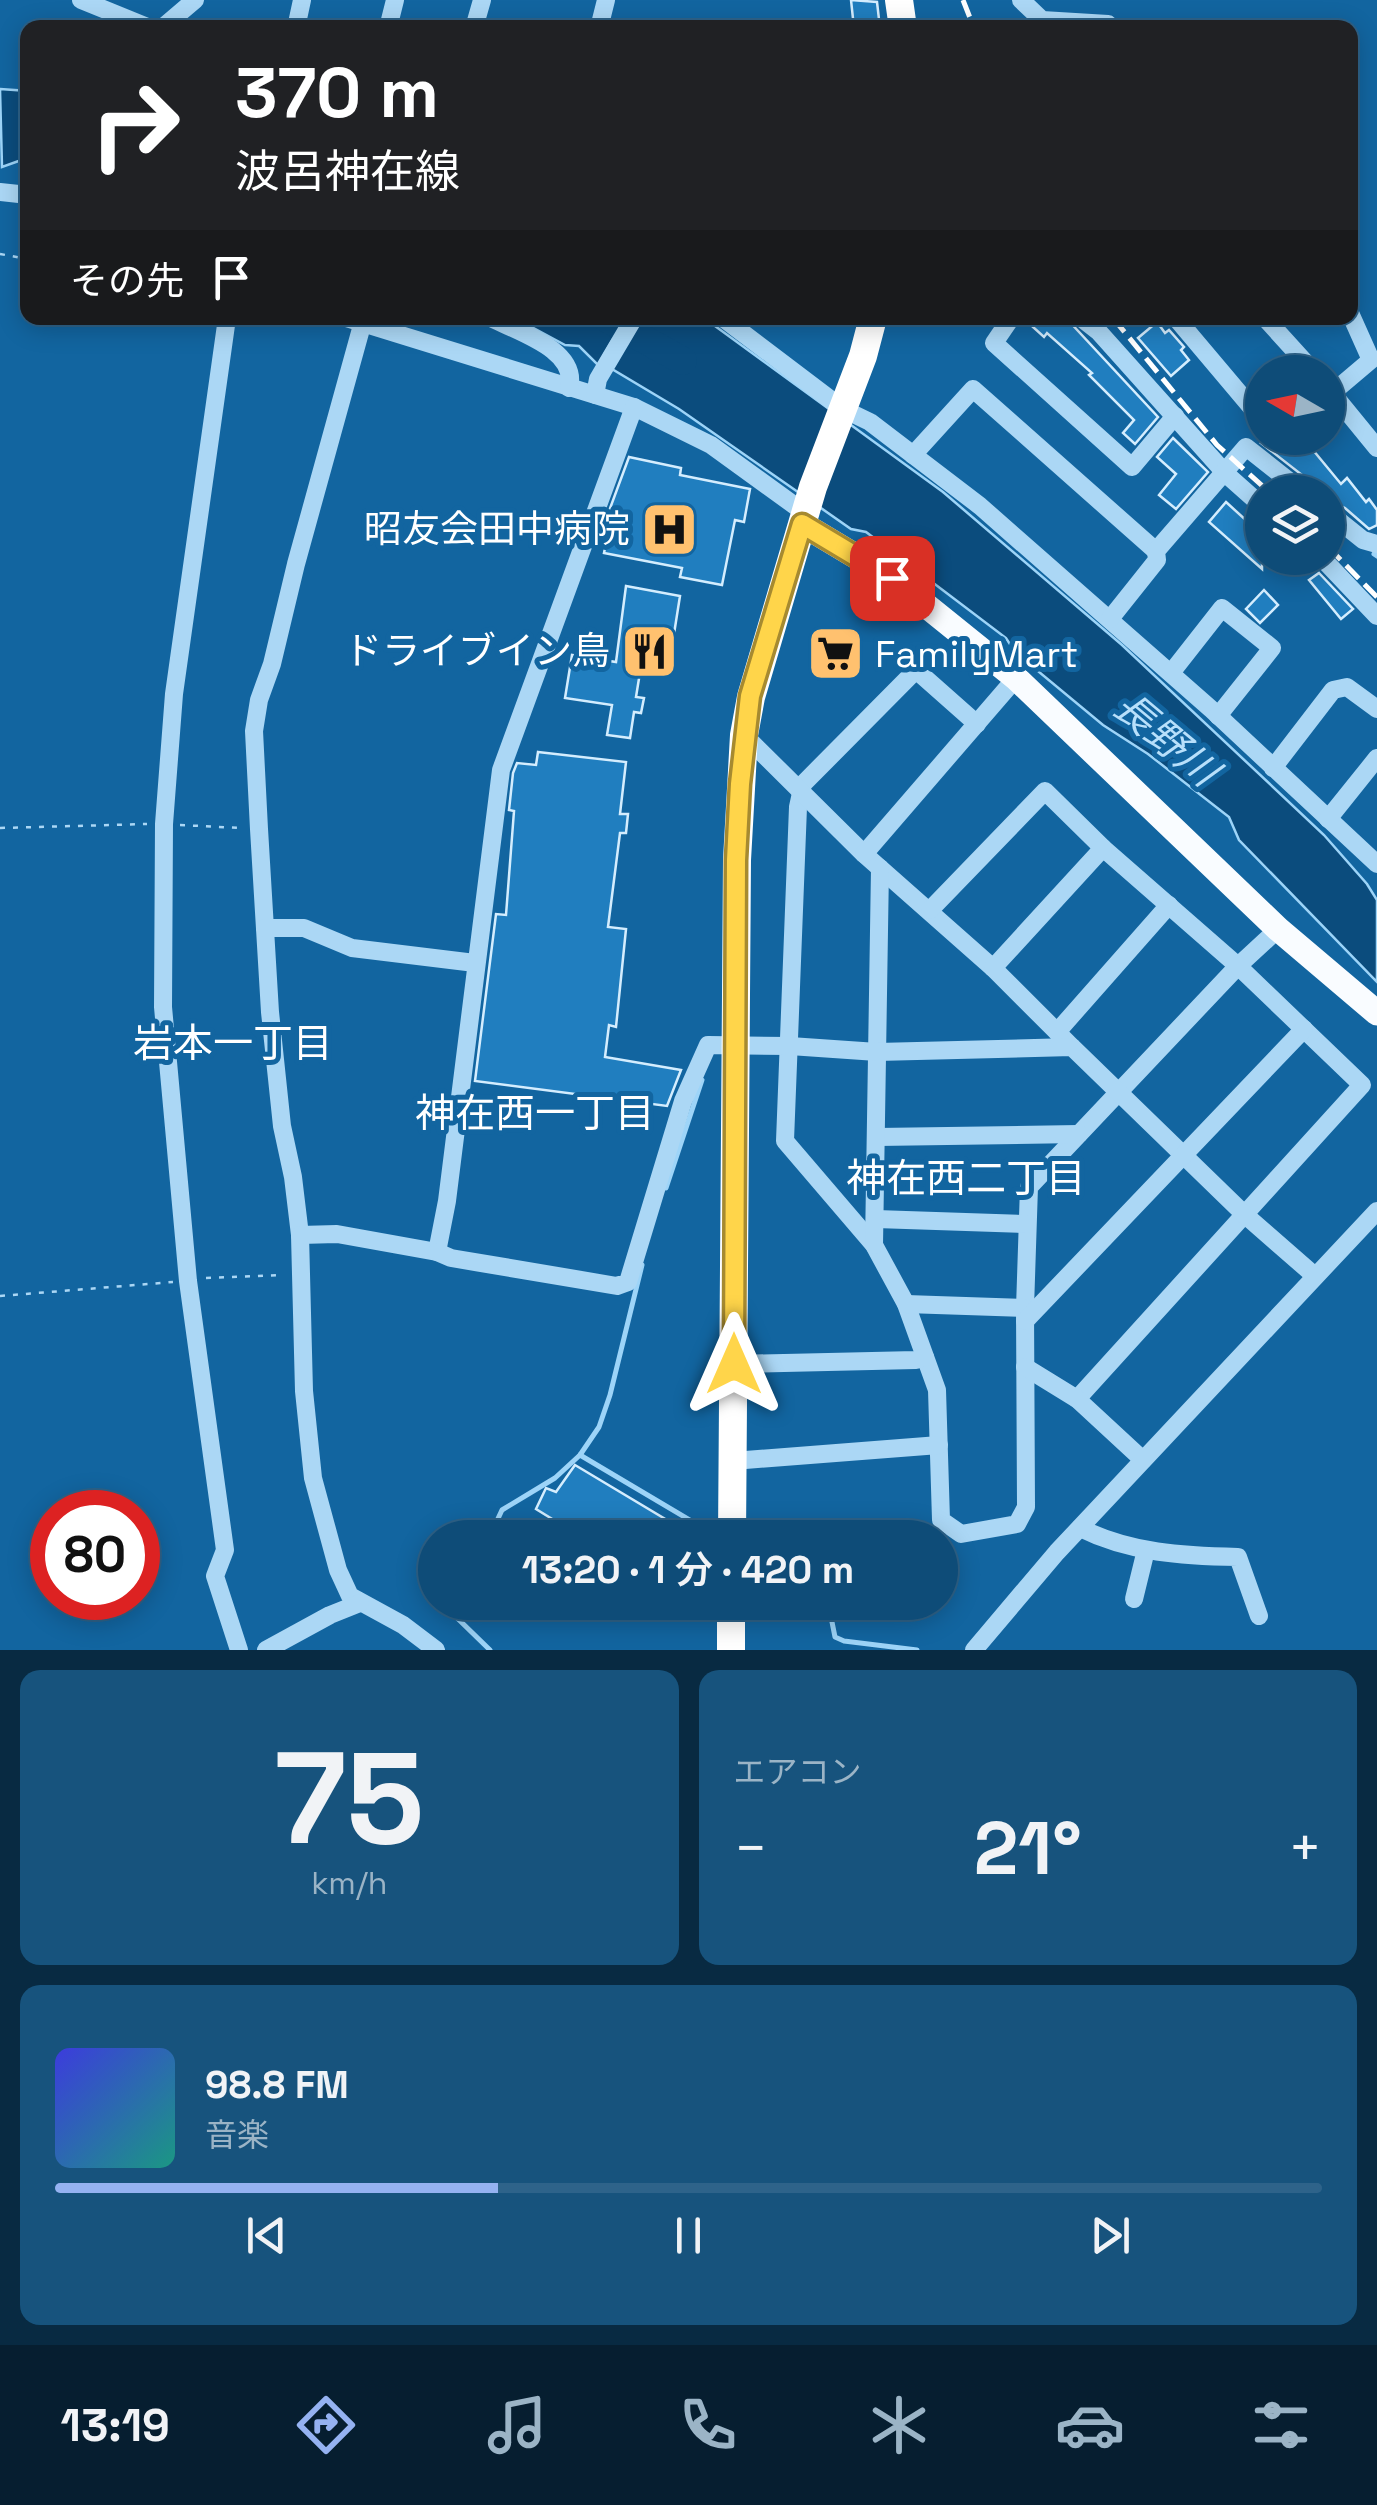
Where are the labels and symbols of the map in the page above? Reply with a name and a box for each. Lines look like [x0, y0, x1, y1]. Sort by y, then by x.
north arrow [1245, 355, 1345, 455]
hospital icon: 昭友会田中病院 [639, 499, 699, 559]
place label: 昭友会田中病院 [364, 505, 630, 553]
pin [850, 536, 935, 621]
restaurant icon: ドライブイン鳥 [619, 621, 679, 681]
supermarket icon: FamilyMart [806, 624, 866, 684]
place label: ドライブイン鳥 [344, 627, 610, 675]
place label: FamilyMart [875, 630, 1078, 678]
water label: 長野川 [1104, 681, 1231, 800]
district label: 岩本一丁目 [133, 1018, 333, 1069]
district label: 神在西一丁目 [415, 1088, 655, 1139]
district label: 神在西二丁目 [846, 1153, 1086, 1204]
position arrow [682, 1312, 786, 1416]
speed limit sign: 80 [30, 1490, 160, 1620]

